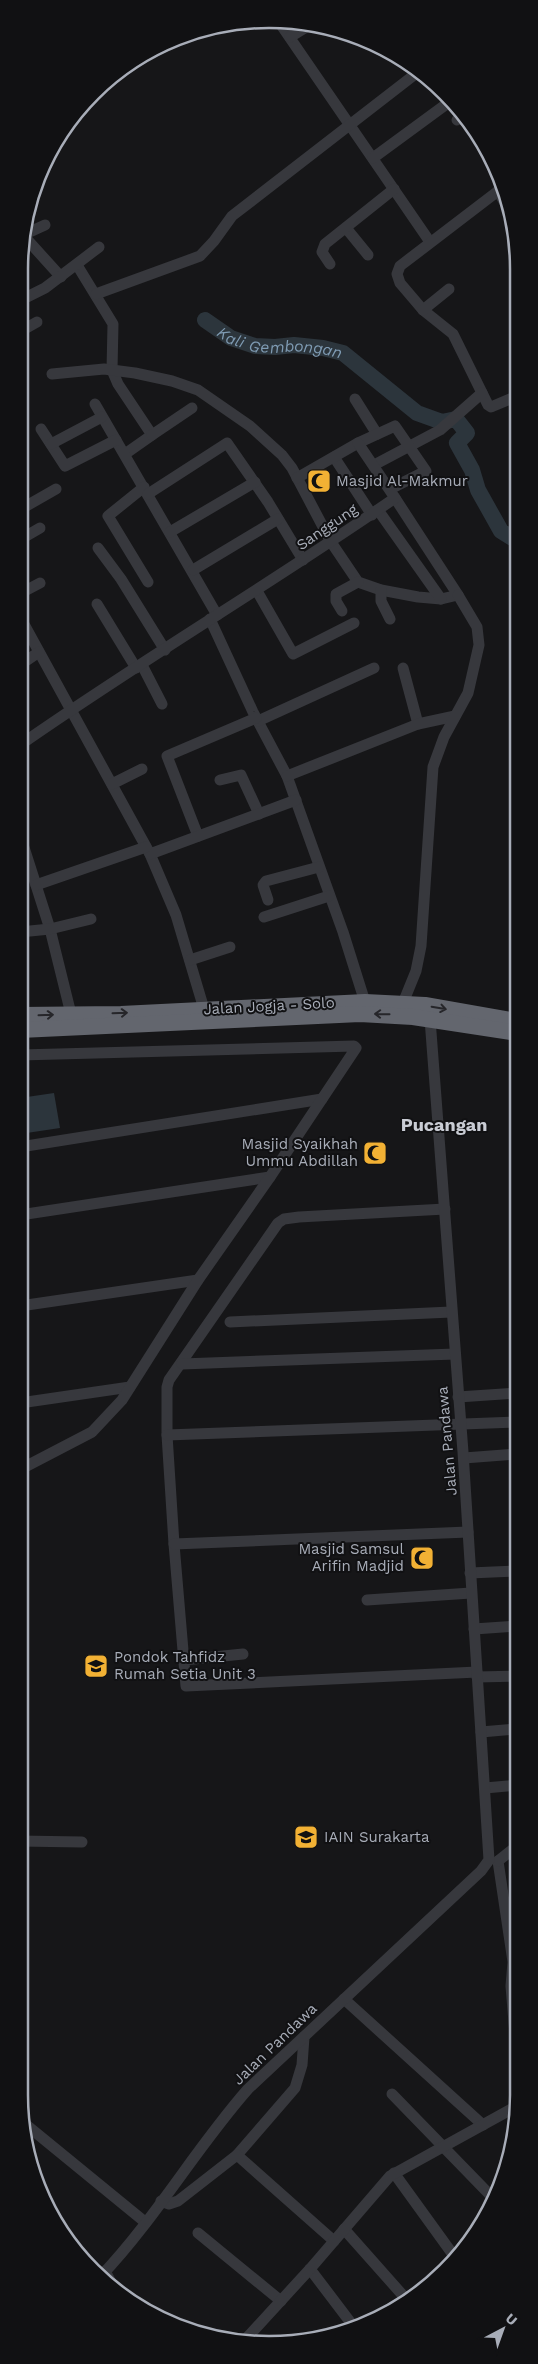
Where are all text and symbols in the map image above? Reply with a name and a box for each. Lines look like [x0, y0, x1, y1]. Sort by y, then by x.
water label: Kali Gembongan [213, 322, 344, 362]
mosque icon: Masjid Al-Makmur [306, 468, 332, 494]
place label: Masjid Al-Makmur [336, 472, 468, 490]
street label: Sanggung [293, 500, 361, 554]
street label: Jalan Jogja - Solo [203, 994, 335, 1018]
one-way arrow [431, 1003, 447, 1013]
one-way arrow [112, 1009, 128, 1018]
one-way arrow [37, 1010, 53, 1019]
one-way arrow [374, 1010, 390, 1019]
district label: Pucangan [401, 1114, 487, 1135]
place label: Masjid Syaikhah Ummu Abdillah [242, 1135, 358, 1170]
mosque icon: Masjid Syaikhah Ummu Abdillah [362, 1140, 388, 1166]
street label: Jalan Pandawa [433, 1385, 461, 1496]
place label: Masjid Samsul Arifin Madjid [298, 1540, 404, 1575]
mosque icon: Masjid Samsul Arifin Madjid [409, 1545, 435, 1571]
place label: Pondok Tahfidz Rumah Setia Unit 3 [114, 1648, 256, 1683]
school or university icon: Pondok Tahfidz Rumah Setia Unit 3 [83, 1653, 109, 1679]
school or university icon: IAIN Surakarta [293, 1824, 319, 1850]
place label: IAIN Surakarta [324, 1828, 430, 1846]
street label: Jalan Pandawa [229, 1999, 321, 2089]
north arrow [478, 2304, 528, 2354]
text: U [503, 2310, 521, 2329]

